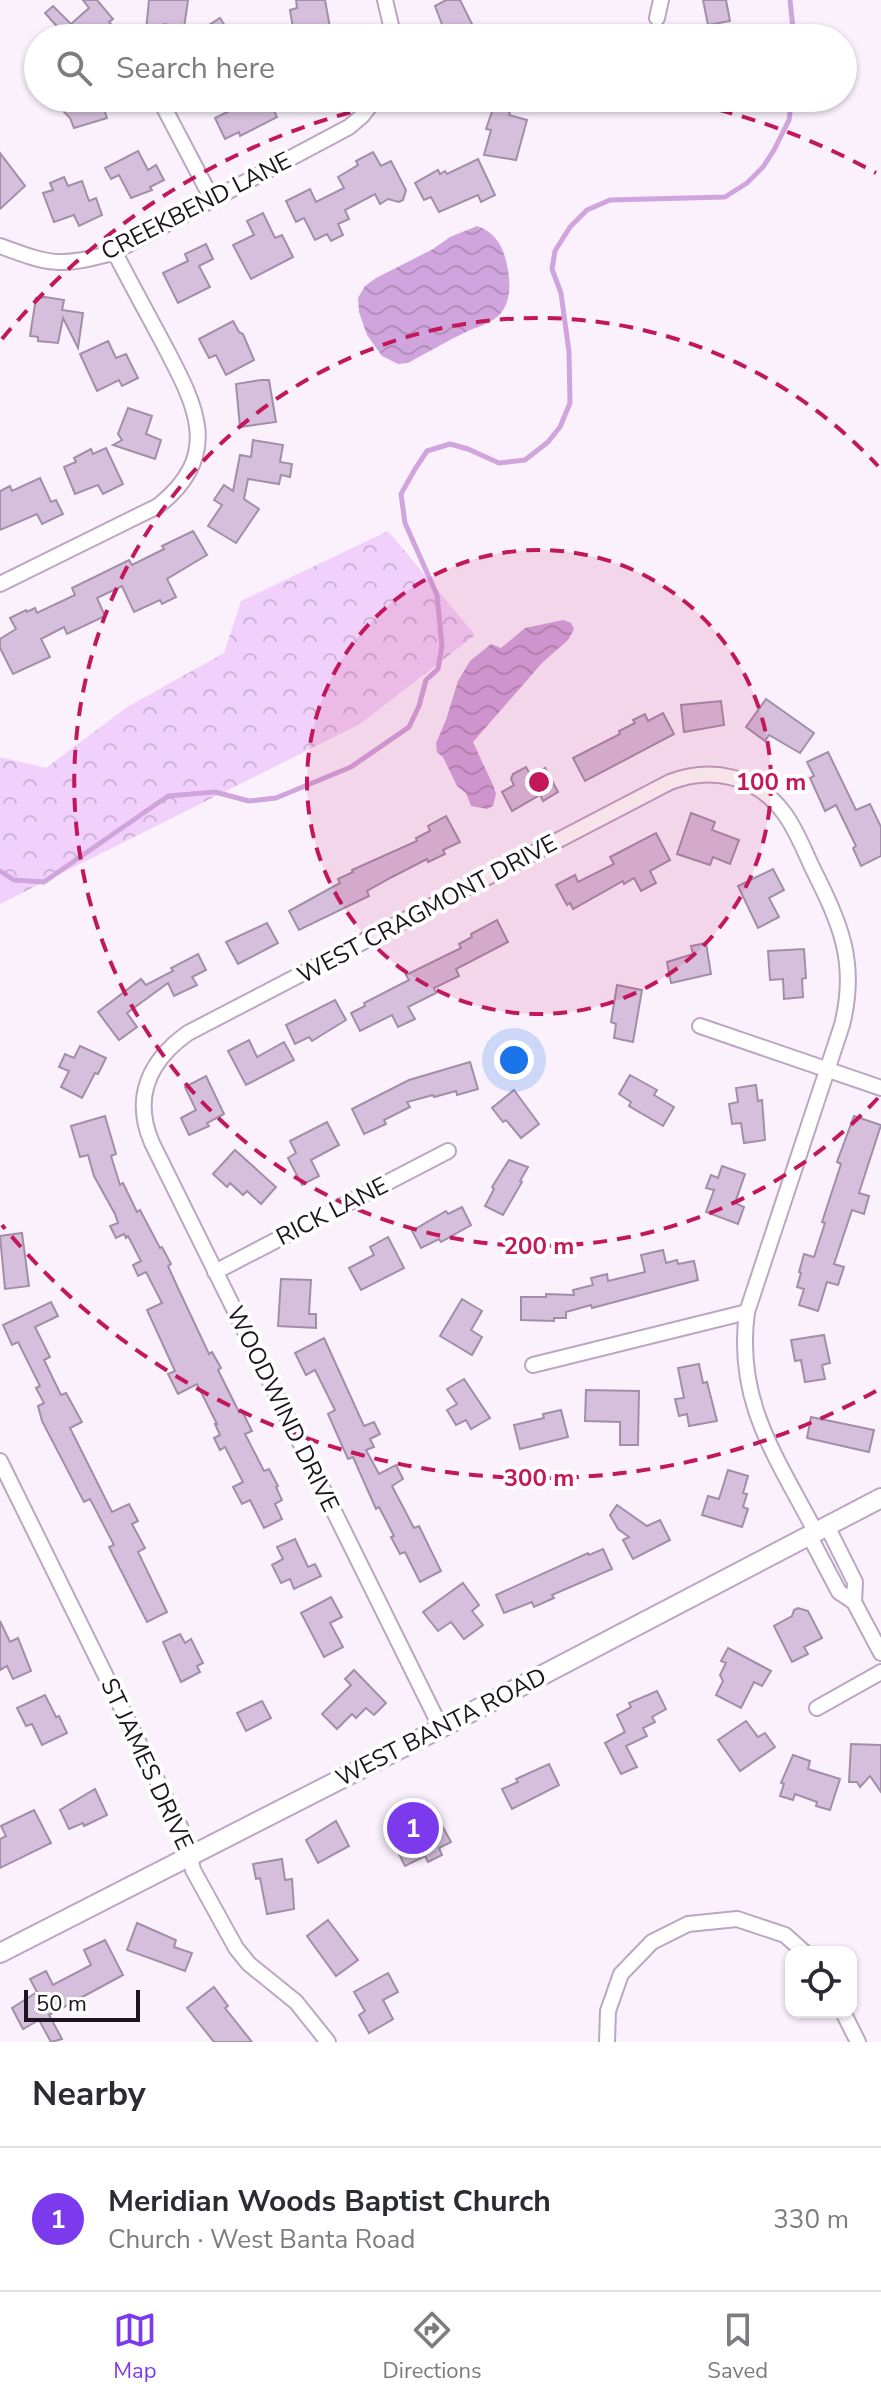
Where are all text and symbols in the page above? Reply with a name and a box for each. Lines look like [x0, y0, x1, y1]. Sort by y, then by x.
search box [24, 24, 857, 112]
icon: search [52, 46, 96, 90]
text: Search here [116, 48, 275, 89]
street label: CREEKBEND LANE [96, 144, 296, 268]
text: 100 m [736, 766, 806, 798]
centre of rings [525, 768, 553, 796]
street label: WEST CRAGMONT DRIVE [292, 827, 562, 991]
your location [494, 1040, 534, 1080]
street label: RICK LANE [271, 1169, 393, 1253]
text: 200 m [504, 1230, 574, 1262]
street label: WOODWIND DRIVE [219, 1301, 347, 1517]
text: 300 m [504, 1462, 574, 1494]
street label: WEST BANTA ROAD [330, 1660, 552, 1794]
street label: ST JAMES DRIVE [93, 1673, 201, 1855]
pin: 1 [387, 1798, 439, 1858]
map controls [785, 1946, 857, 2018]
button: locate [785, 1946, 857, 2018]
scale bar [24, 1986, 140, 2022]
text: 50 m [36, 1989, 87, 2019]
text: Nearby [32, 2071, 146, 2117]
text: Meridian Woods Baptist Church [108, 2181, 551, 2222]
text: 1 [50, 2202, 66, 2237]
text: 330 m [773, 2202, 849, 2237]
text: Church · West Banta Road [108, 2222, 415, 2257]
tab: Map [113, 2308, 157, 2386]
tab: Directions [383, 2308, 482, 2386]
tab: Saved [707, 2308, 768, 2386]

